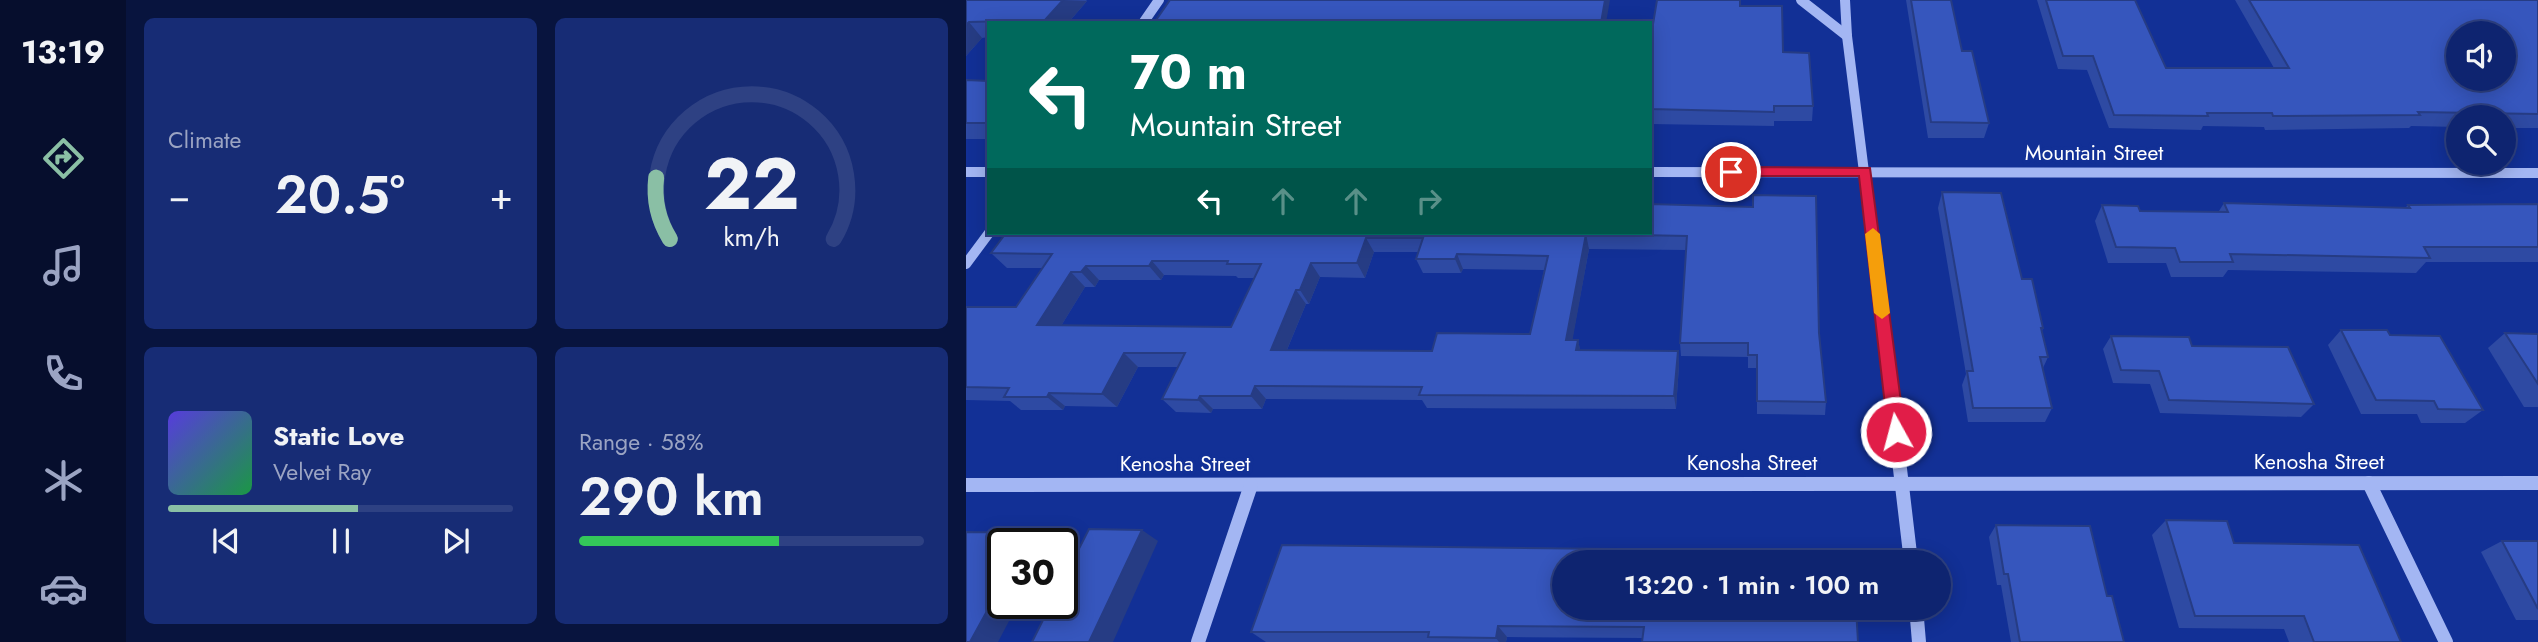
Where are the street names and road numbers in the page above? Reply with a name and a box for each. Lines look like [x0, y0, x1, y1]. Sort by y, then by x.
street label: Mountain Street [2025, 138, 2163, 168]
street label: Kenosha Street [2254, 447, 2384, 477]
street label: Kenosha Street [1687, 448, 1817, 478]
street label: Kenosha Street [1120, 449, 1250, 479]

